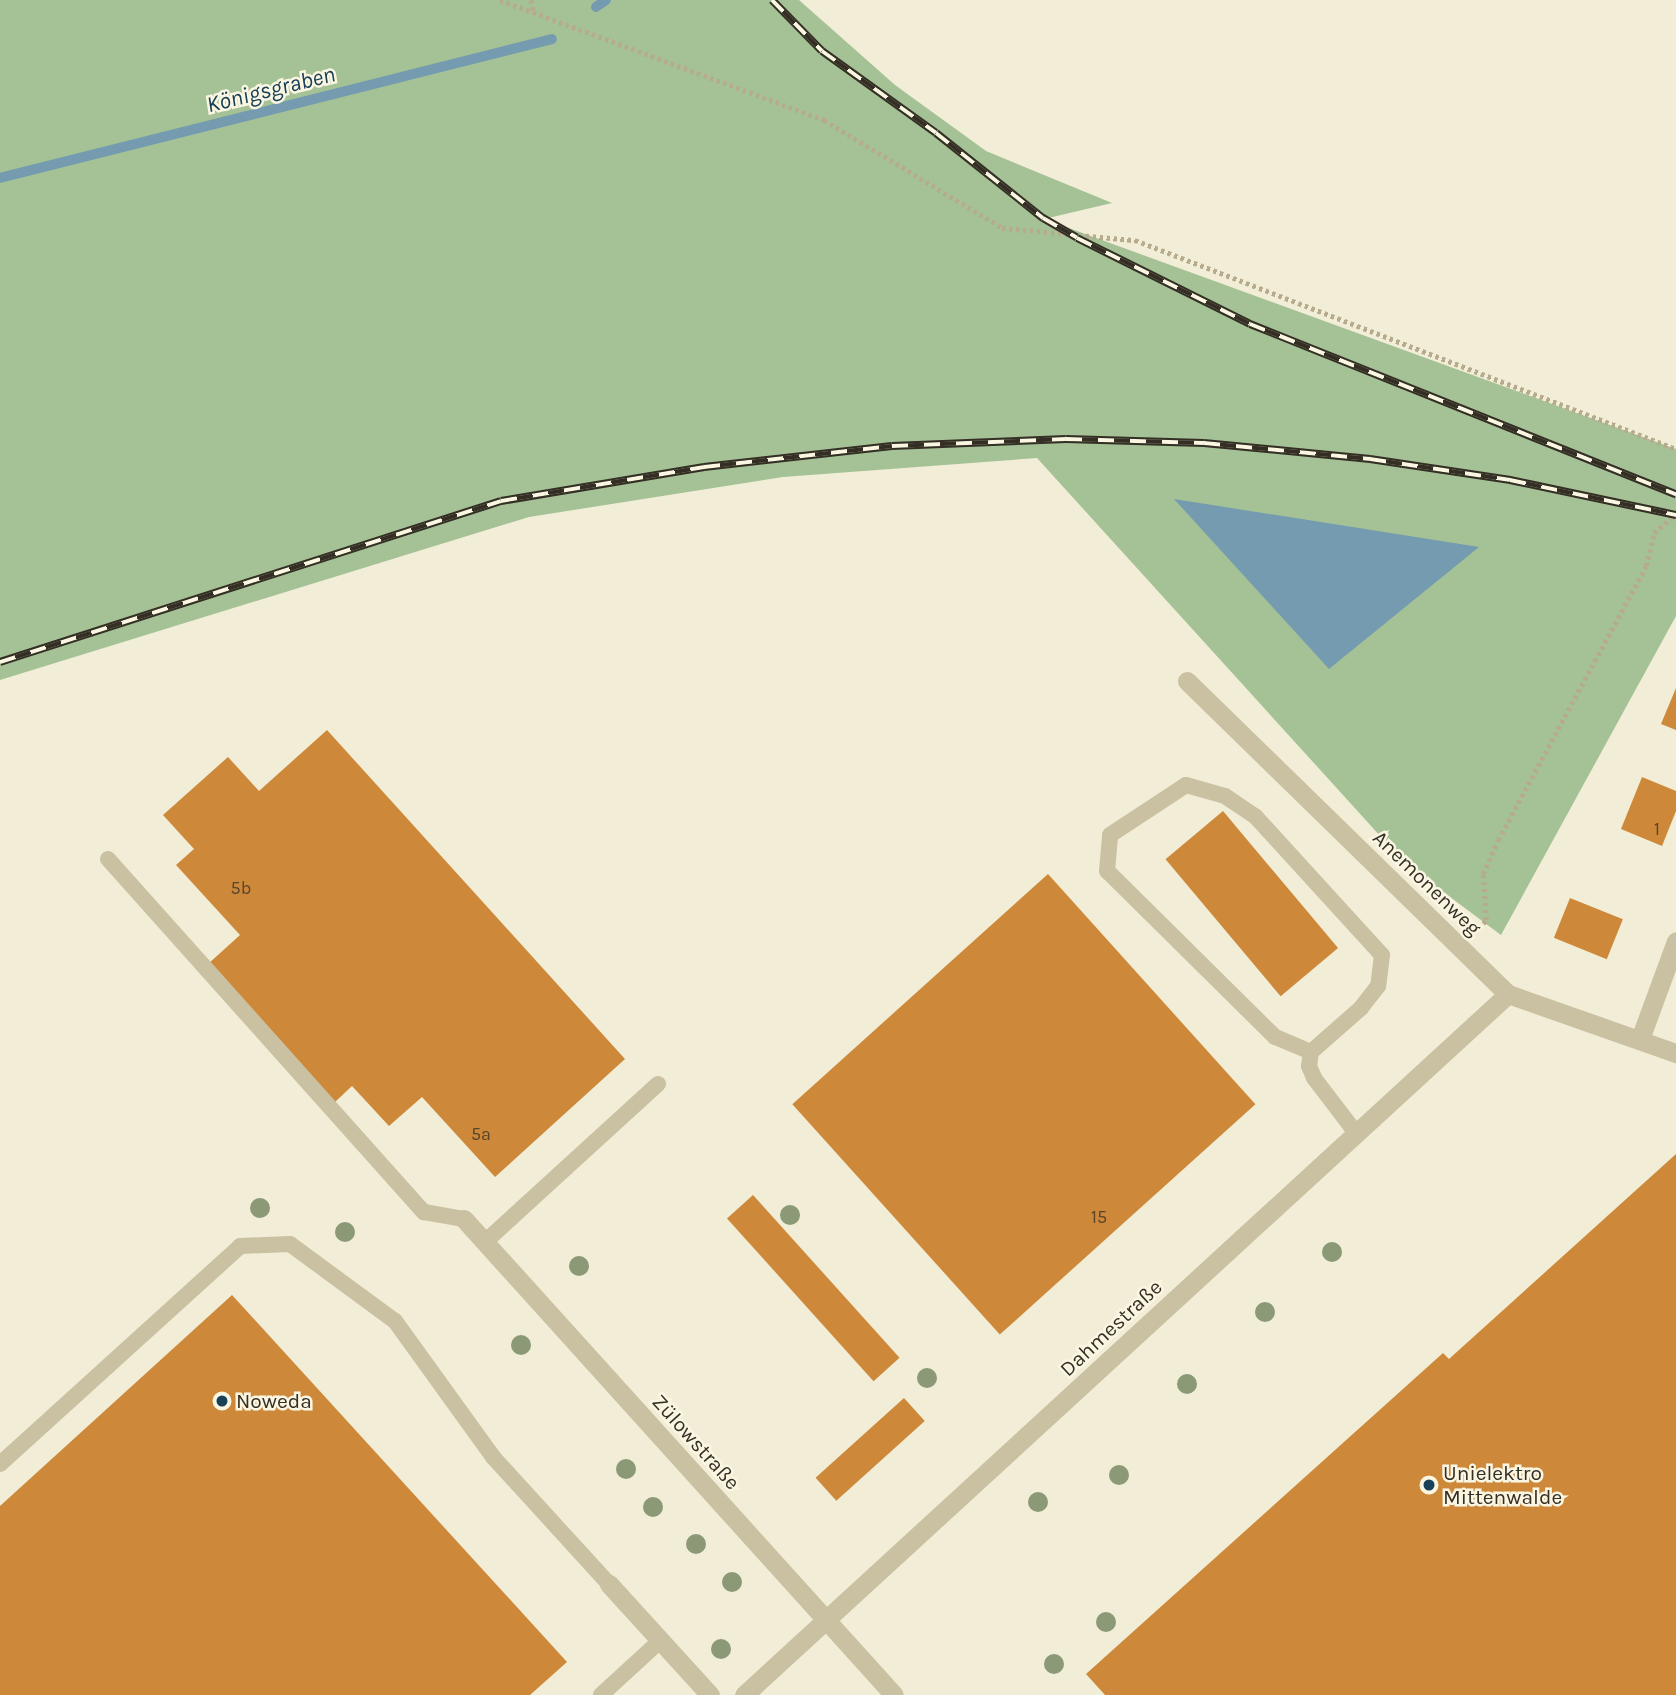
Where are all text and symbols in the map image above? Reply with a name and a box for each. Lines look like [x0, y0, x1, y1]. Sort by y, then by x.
water label: Königsgraben [204, 61, 338, 119]
house number: 1 [1654, 818, 1660, 840]
street label: Anemonenweg [1368, 825, 1486, 941]
house number: 5b [231, 877, 251, 899]
house number: 5a [471, 1123, 491, 1145]
house number: 15 [1091, 1206, 1107, 1228]
street label: Dahmestraße [1055, 1274, 1167, 1382]
place label: Noweda [236, 1388, 312, 1414]
street label: Zülowstraße [647, 1389, 745, 1495]
marker: Noweda [214, 1393, 230, 1409]
place label: Unielektro Mittenwalde [1443, 1460, 1562, 1510]
marker: Unielektro Mittenwalde [1421, 1477, 1437, 1493]

